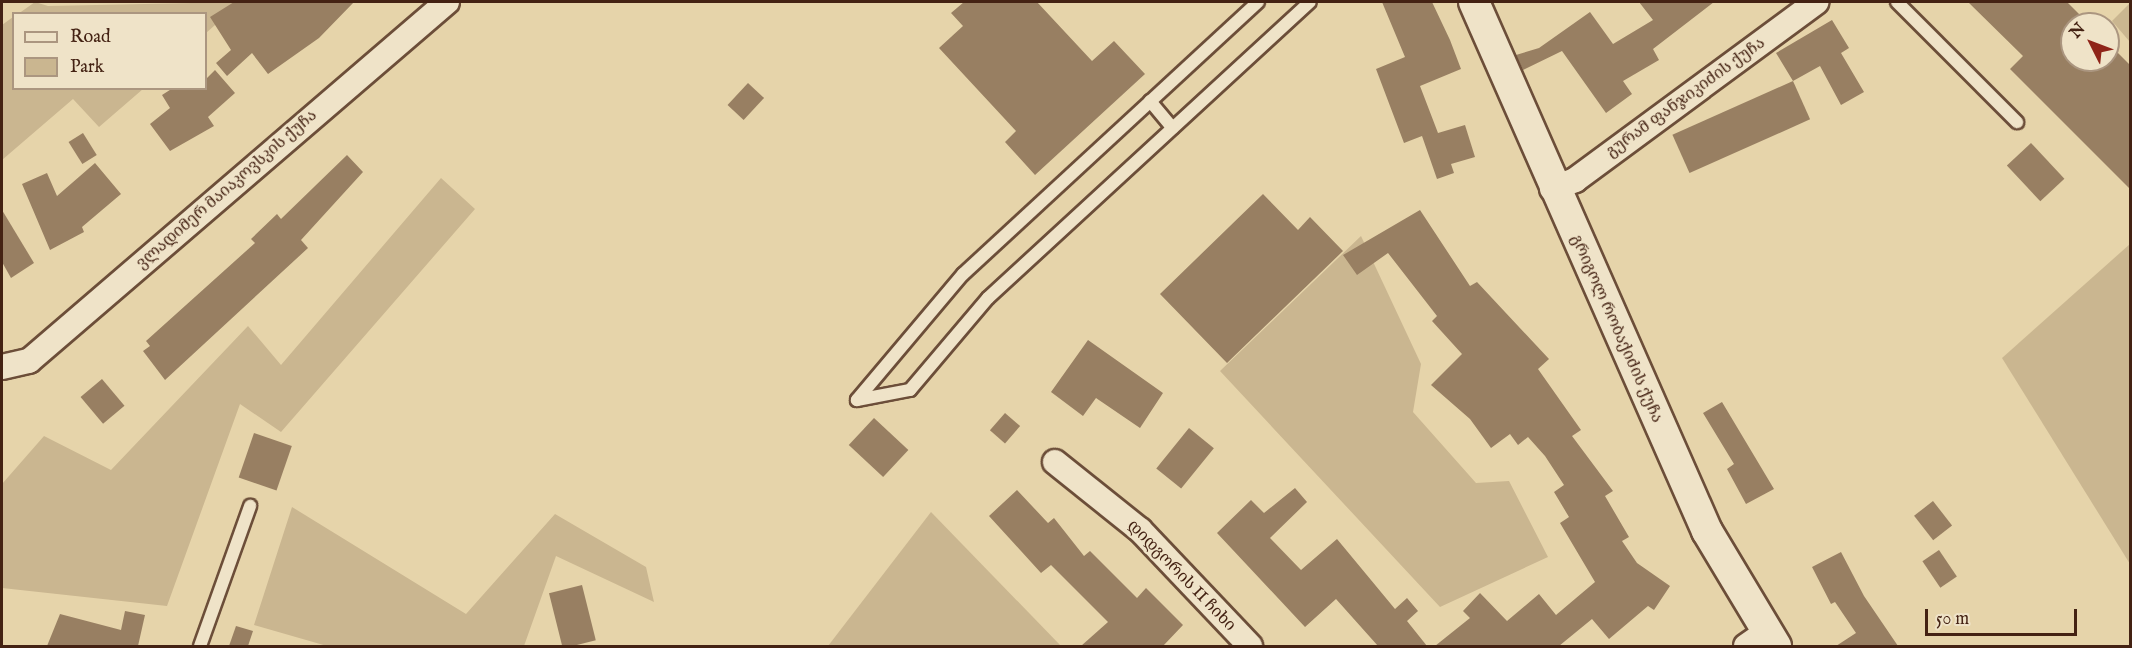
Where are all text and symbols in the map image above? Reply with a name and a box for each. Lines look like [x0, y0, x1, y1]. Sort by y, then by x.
legend [12, 12, 207, 90]
north arrow [2060, 12, 2120, 72]
text: N [2066, 19, 2090, 43]
text: Road [70, 26, 111, 49]
street label: გურამ ფანჯიკიძის ქუჩა [1603, 34, 1769, 162]
text: Park [70, 56, 104, 79]
street label: ვლადიმერ მაიაკოვსკის ქუჩა [133, 106, 321, 274]
street label: გრიგოლ რობაქიძის ქუჩა [1566, 232, 1666, 426]
street label: დიდგორის II ჩიხი [1123, 516, 1239, 636]
scale bar [1928, 597, 2080, 635]
text: 50 m [1936, 608, 1969, 631]

